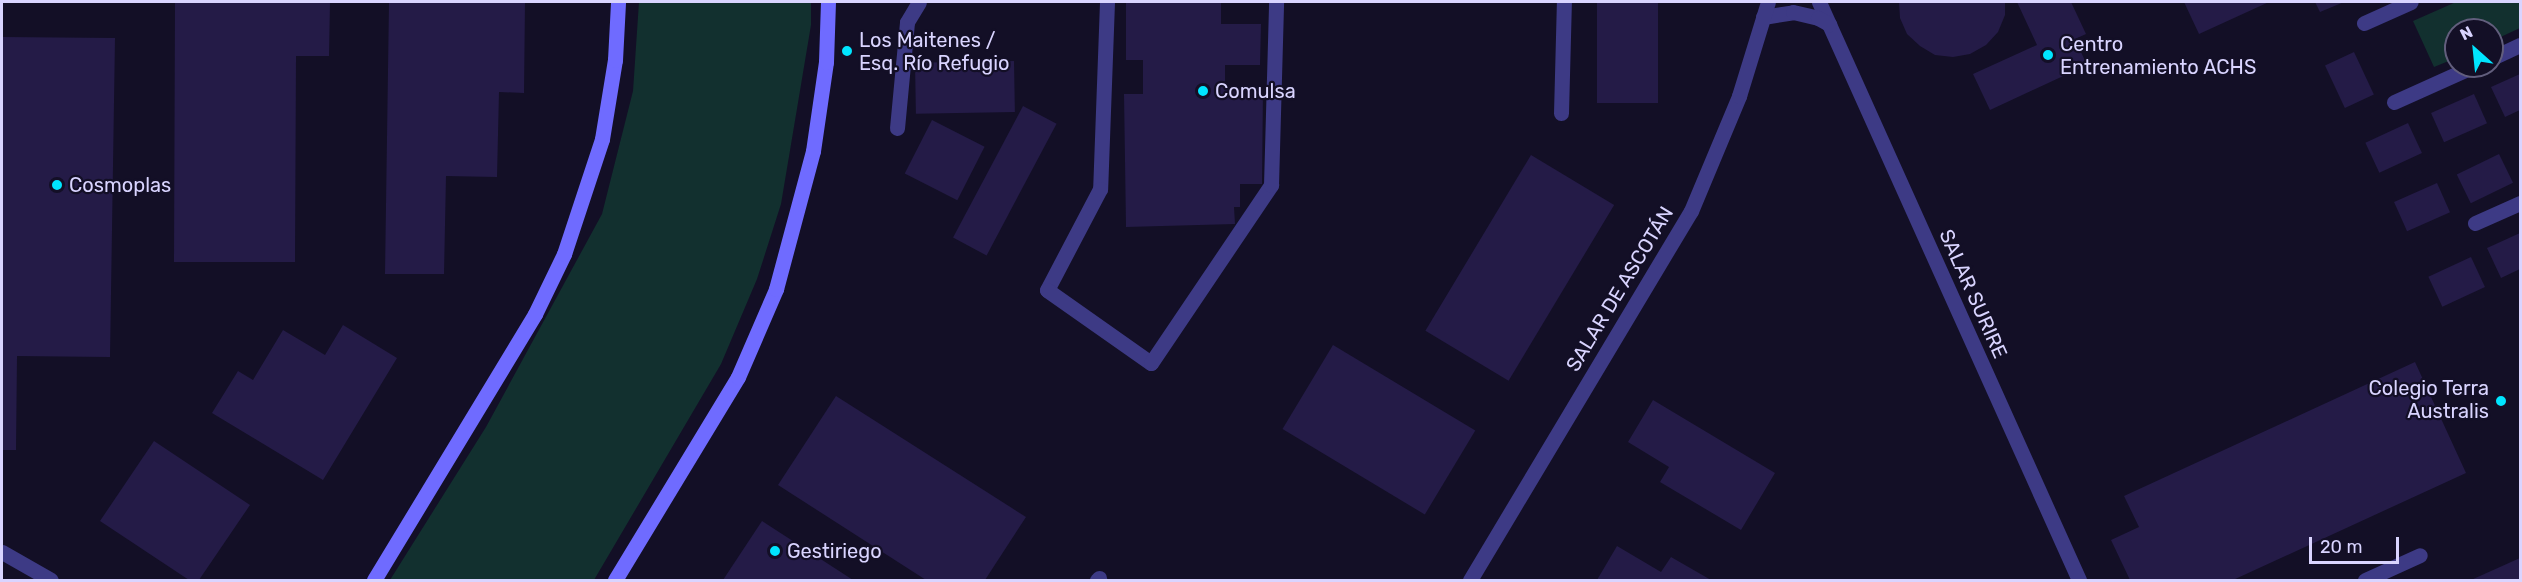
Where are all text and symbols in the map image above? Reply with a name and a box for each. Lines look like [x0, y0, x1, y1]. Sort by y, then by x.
north arrow [2444, 18, 2504, 78]
text: N [2457, 22, 2476, 44]
place label: Los Maitenes / Esq. Río Refugio [859, 28, 1010, 75]
place label: Centro Entrenamiento ACHS [2060, 32, 2257, 79]
marker: Los Maitenes / Esq. Río Refugio [840, 44, 854, 58]
marker: Centro Entrenamiento ACHS [2041, 48, 2055, 62]
place label: Comulsa [1215, 79, 1296, 103]
marker: Comulsa [1196, 84, 1210, 98]
place label: Cosmoplas [69, 173, 171, 197]
marker: Cosmoplas [50, 178, 64, 192]
street label: SALAR DE ASCOTÁN [1561, 202, 1679, 376]
street label: SALAR SURIRE [1934, 226, 2012, 362]
place label: Colegio Terra Australis [2368, 377, 2489, 424]
marker: Colegio Terra Australis [2494, 394, 2508, 408]
scale bar [2312, 525, 2402, 563]
text: 20 m [2320, 536, 2362, 558]
place label: Gestiriego [787, 539, 882, 563]
marker: Gestiriego [768, 544, 782, 558]

